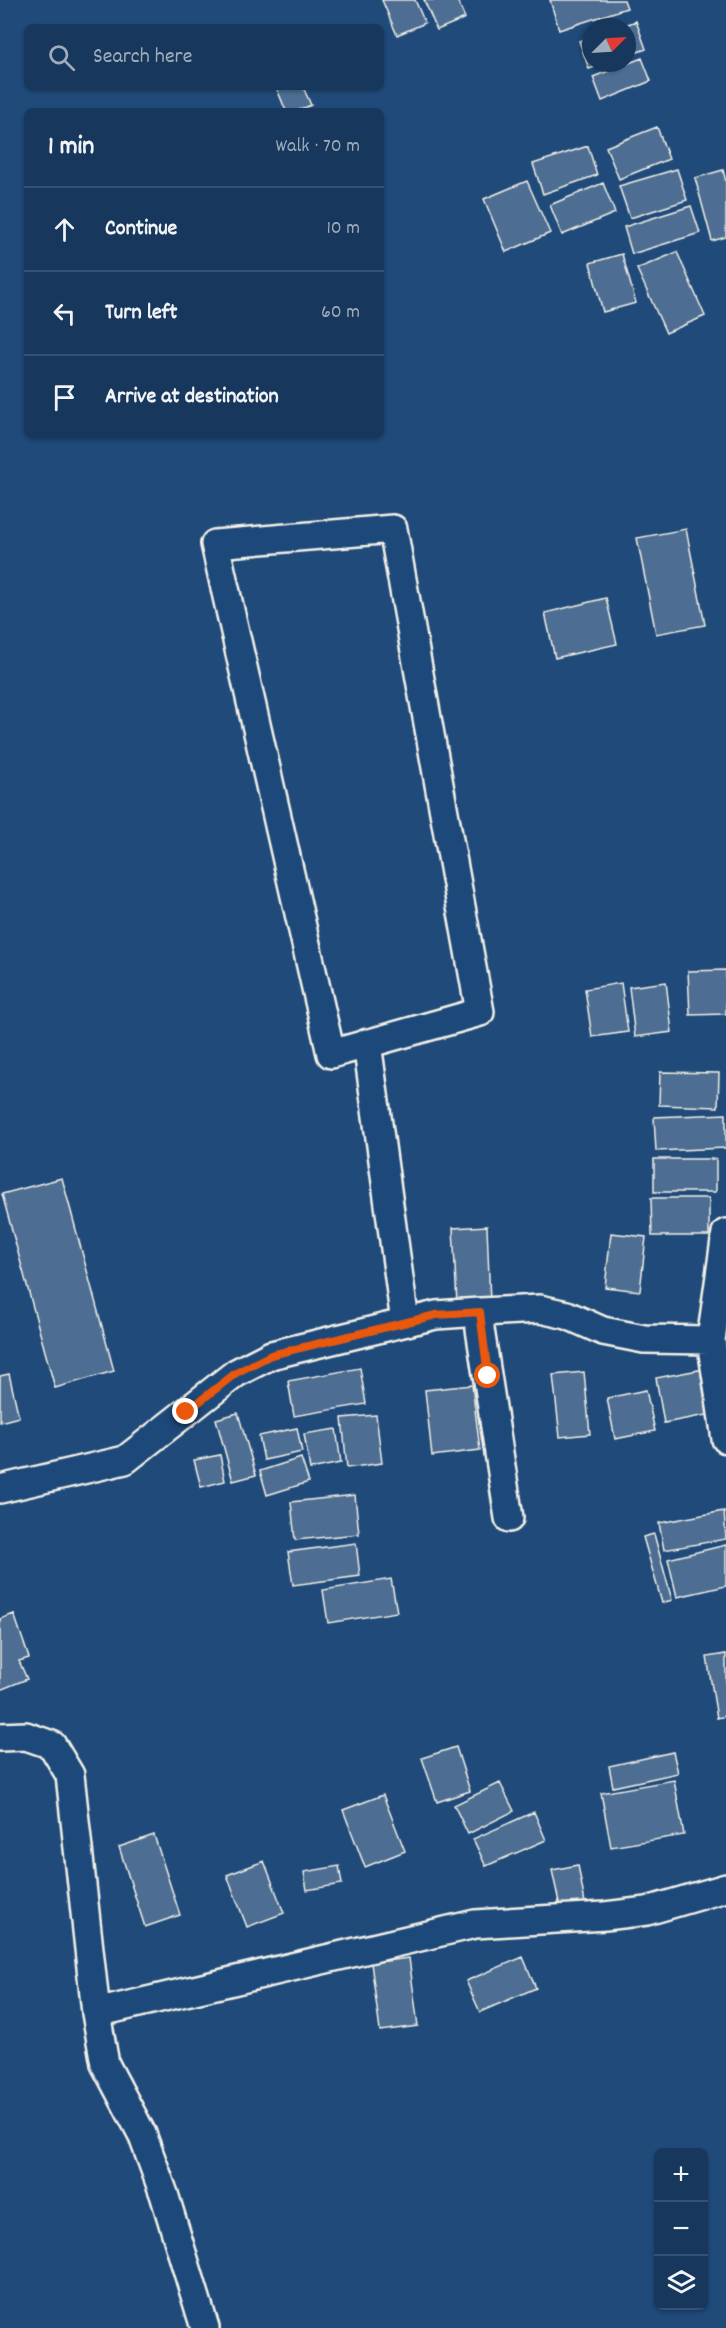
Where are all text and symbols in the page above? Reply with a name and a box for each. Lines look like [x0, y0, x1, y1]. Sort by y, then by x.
north arrow [582, 18, 636, 72]
search box [24, 24, 384, 90]
icon: search [45, 41, 78, 74]
text: Search here [93, 42, 192, 73]
text: 1 min [48, 129, 94, 166]
text: Walk · 70 m [276, 133, 360, 161]
icon: ahead [48, 213, 81, 246]
text: Continue [105, 214, 177, 245]
text: 10 m [326, 215, 360, 243]
icon: left [48, 297, 81, 330]
text: Turn left [105, 298, 177, 329]
text: 60 m [321, 299, 360, 327]
icon: arrive [48, 381, 81, 414]
text: Arrive at destination [105, 382, 279, 413]
route start [474, 1362, 500, 1388]
route end [172, 1398, 198, 1424]
map controls [654, 2148, 708, 2310]
button: + [654, 2148, 708, 2202]
button: − [654, 2202, 708, 2256]
button: layers [654, 2256, 708, 2310]

